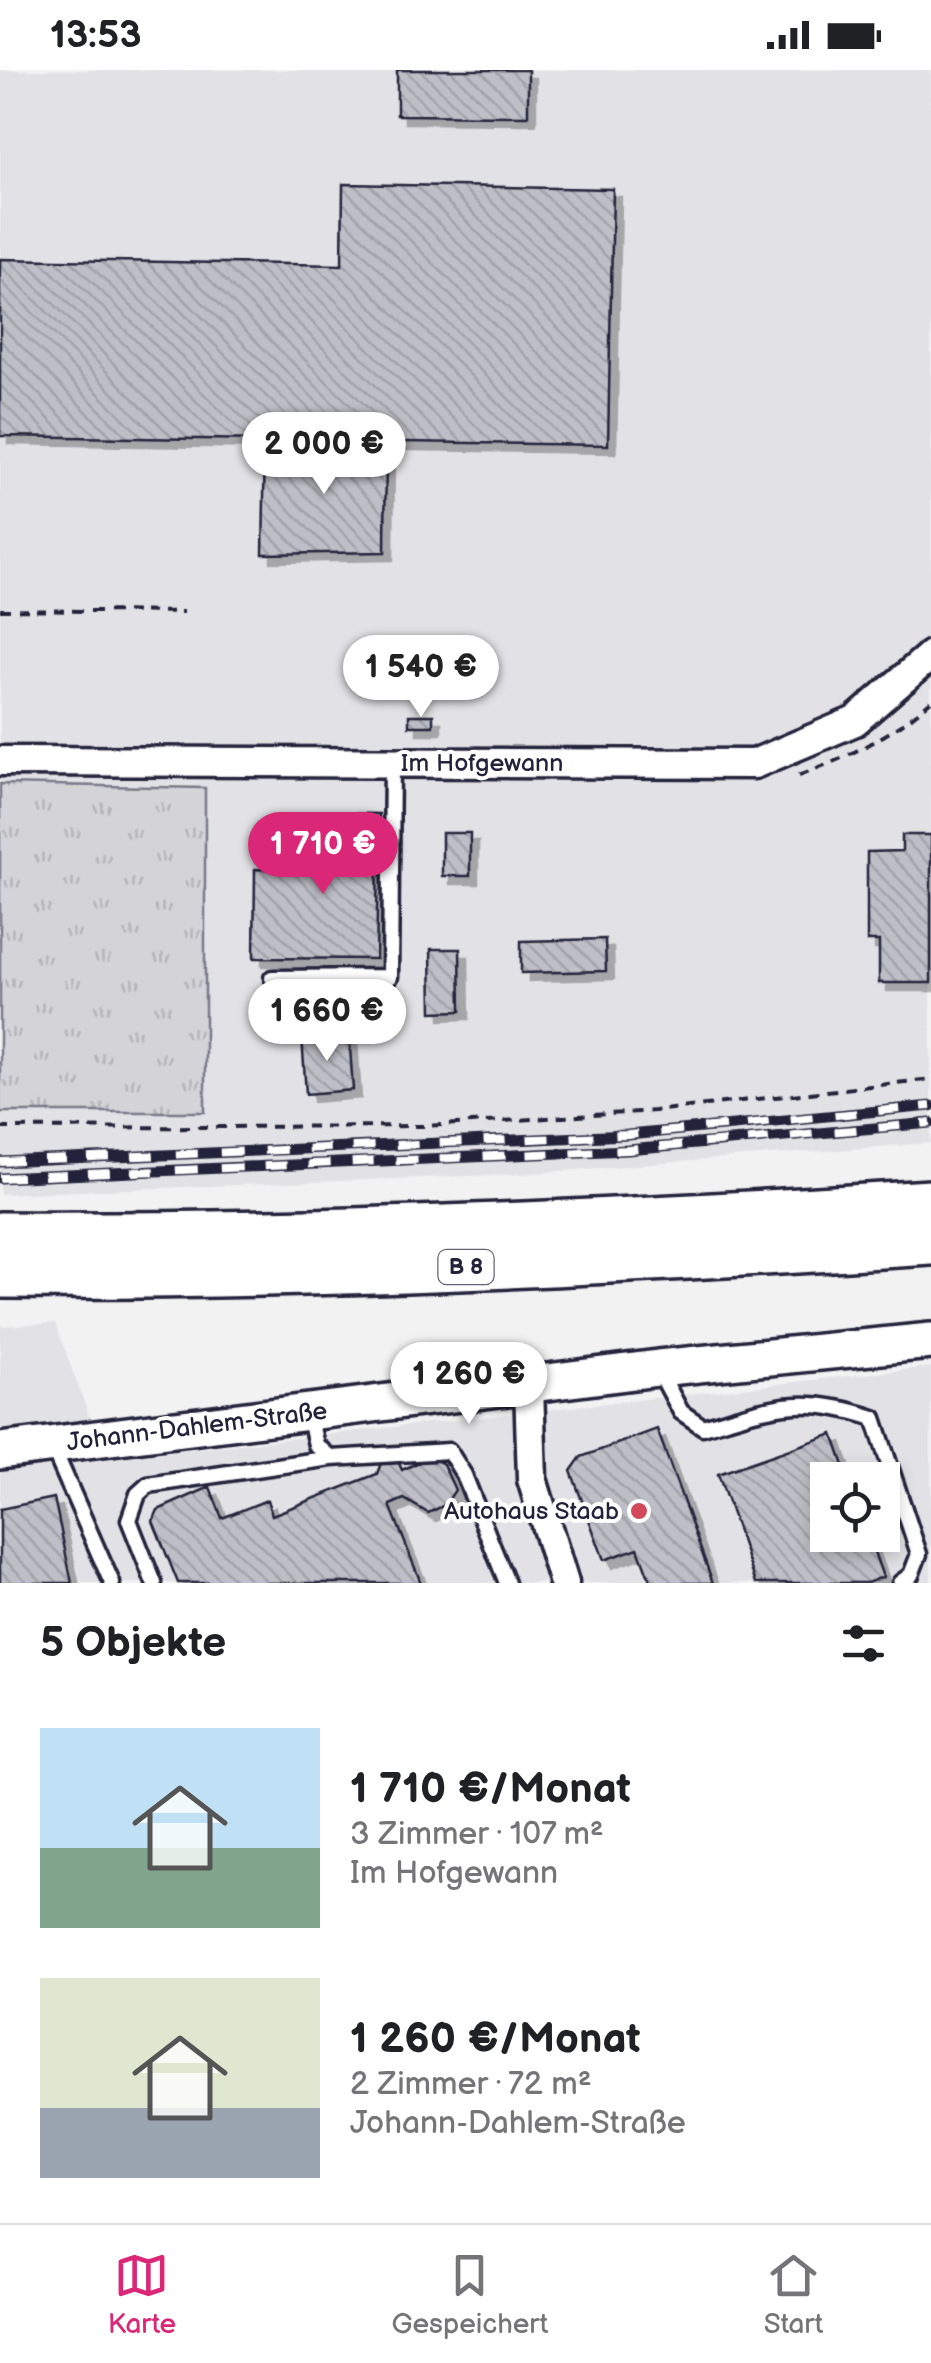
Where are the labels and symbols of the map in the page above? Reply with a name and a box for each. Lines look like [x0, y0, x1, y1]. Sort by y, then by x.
pin: 2 000 € [232, 412, 416, 497]
pin: 1 540 € [329, 635, 513, 720]
street label: Im Hofgewann [401, 748, 563, 779]
pin: 1 710 € [231, 812, 415, 897]
pin: 1 660 € [235, 979, 419, 1064]
road number: B 8 [438, 1250, 494, 1284]
pin: 1 260 € [377, 1342, 561, 1427]
street label: Johann-Dahlem-Straße [65, 1396, 329, 1458]
place label: Autohaus Staab [444, 1496, 619, 1527]
marker: Autohaus Staab [628, 1500, 650, 1522]

